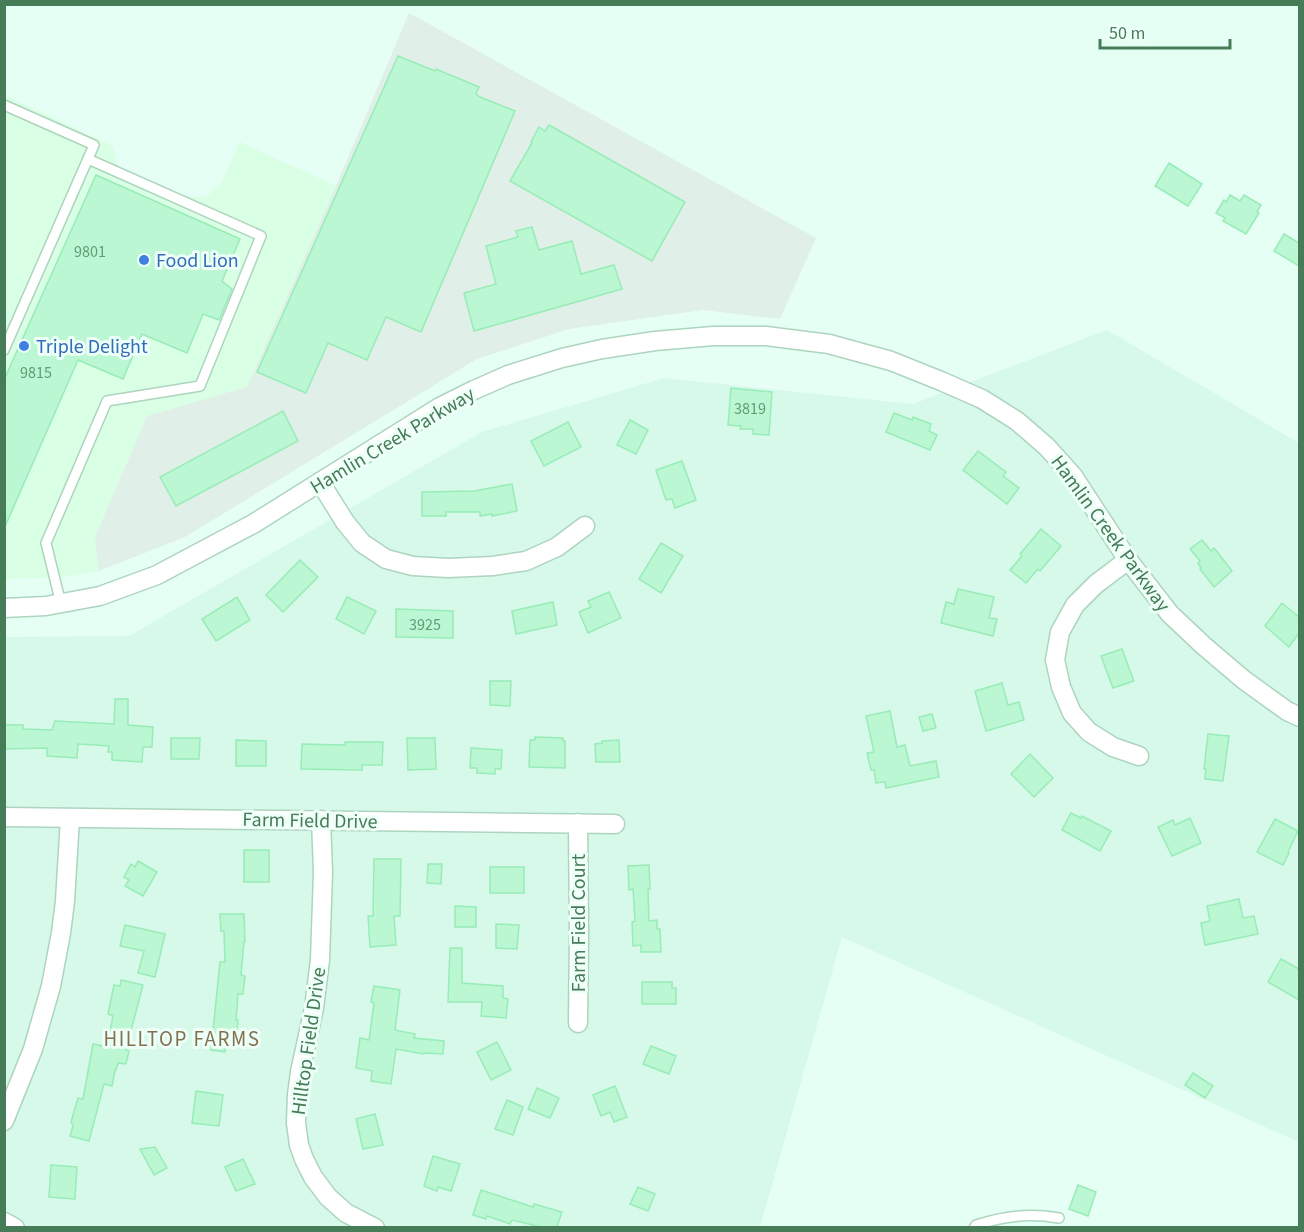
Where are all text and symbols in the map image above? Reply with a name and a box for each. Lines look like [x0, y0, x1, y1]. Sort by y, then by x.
scale bar [1100, 12, 1230, 50]
text: 50 m [1109, 21, 1145, 46]
house number: 9801 [74, 241, 106, 263]
place label: Food Lion [156, 247, 239, 275]
marker: Food Lion [137, 253, 151, 267]
place label: Triple Delight [36, 333, 148, 361]
marker: Triple Delight [17, 339, 31, 353]
house number: 9815 [20, 362, 52, 384]
street label: Hamlin Creek Parkway [305, 380, 481, 501]
house number: 3819 [734, 398, 766, 420]
street label: Hamlin Creek Parkway [1044, 449, 1177, 618]
house number: 3925 [409, 614, 441, 636]
street label: Farm Field Drive [242, 806, 378, 836]
street label: Farm Field Court [565, 853, 593, 992]
street label: Hilltop Field Drive [285, 965, 333, 1117]
district label: HILLTOP FARMS [104, 1024, 260, 1054]

